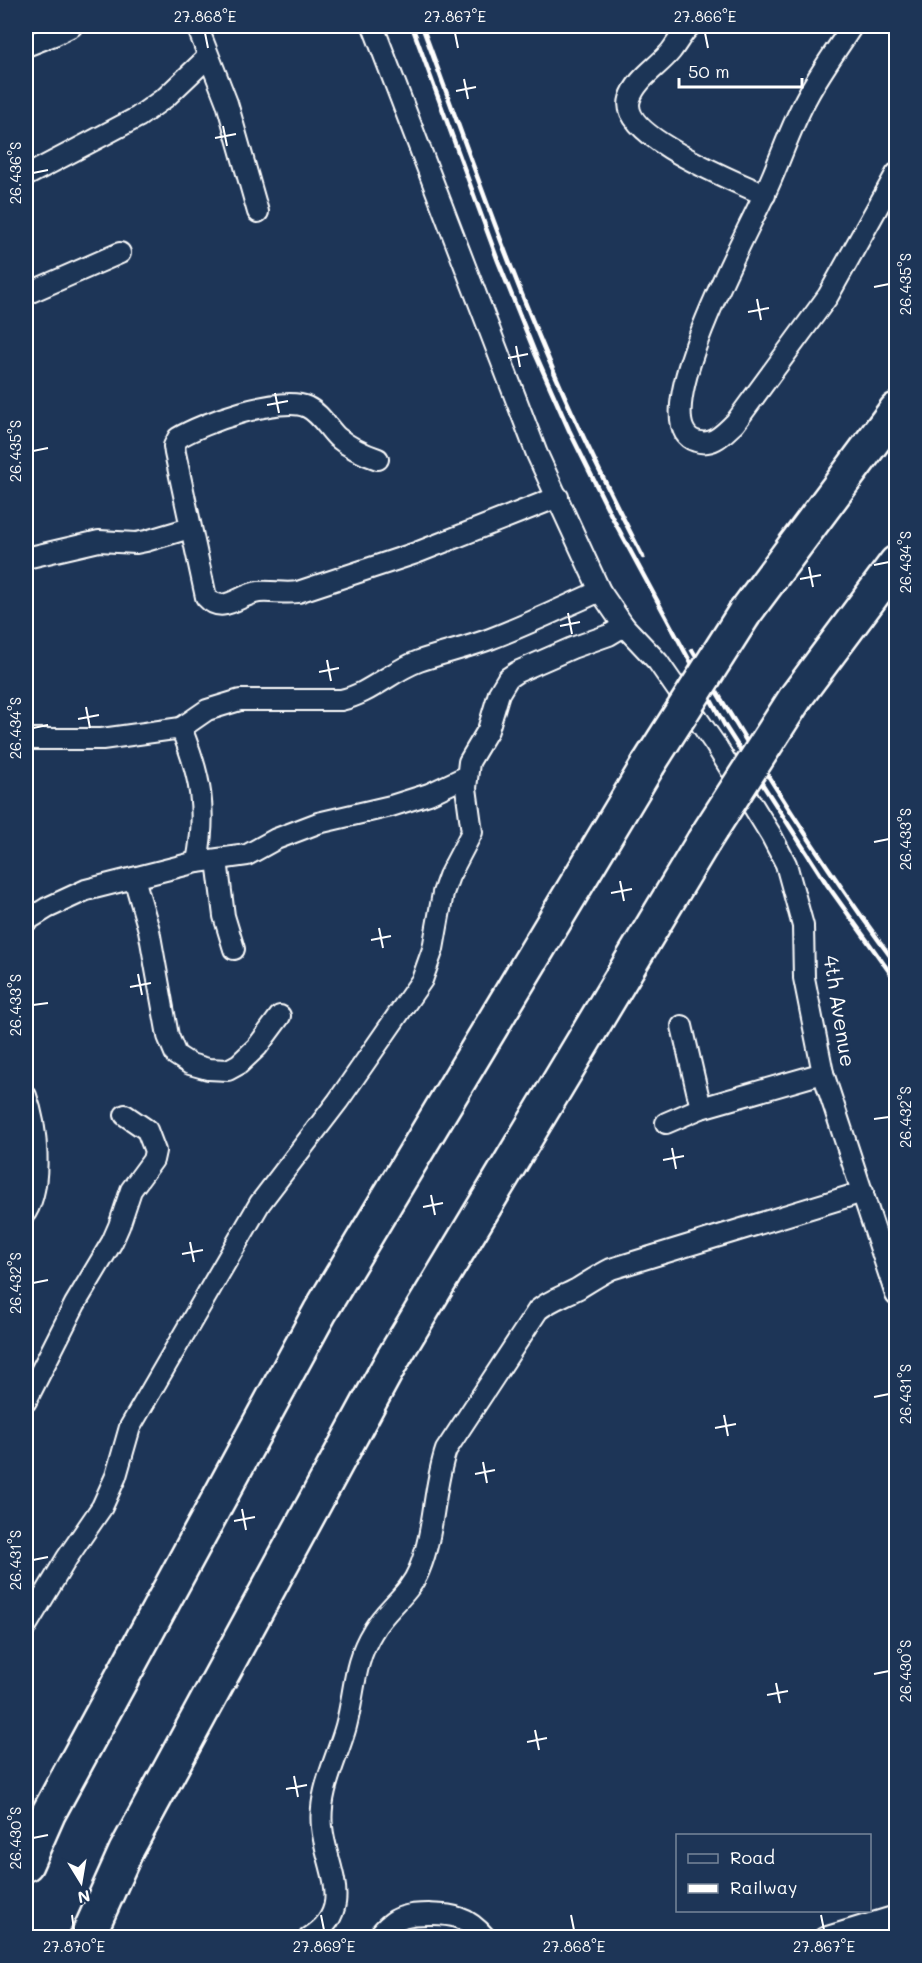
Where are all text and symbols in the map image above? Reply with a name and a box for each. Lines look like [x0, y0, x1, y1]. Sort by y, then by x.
text: 27.868°E [174, 6, 237, 26]
text: 27.867°E [424, 6, 486, 26]
text: 27.866°E [674, 6, 737, 26]
scale bar [679, 51, 802, 89]
text: 50 m [688, 59, 730, 83]
text: 26.436°S [5, 142, 25, 204]
text: 26.435°S [895, 253, 915, 315]
text: 26.435°S [5, 420, 25, 482]
text: 26.434°S [895, 531, 915, 593]
text: 26.434°S [5, 697, 25, 759]
text: 26.433°S [895, 808, 915, 870]
street label: 4th Avenue [818, 953, 863, 1069]
text: 26.433°S [5, 974, 25, 1036]
text: 26.432°S [895, 1086, 915, 1148]
text: 26.432°S [5, 1252, 25, 1314]
text: 26.431°S [895, 1364, 915, 1424]
text: 26.431°S [5, 1530, 25, 1590]
text: 26.430°S [895, 1640, 915, 1702]
text: 26.430°S [5, 1807, 25, 1869]
legend [676, 1834, 871, 1912]
text: Road [730, 1845, 775, 1869]
north arrow [51, 1852, 111, 1912]
text: Railway [730, 1875, 797, 1899]
text: N [76, 1886, 92, 1909]
text: 27.870°E [43, 1936, 105, 1956]
text: 27.869°E [293, 1936, 356, 1956]
text: 27.868°E [543, 1936, 606, 1956]
text: 27.867°E [793, 1936, 855, 1956]

